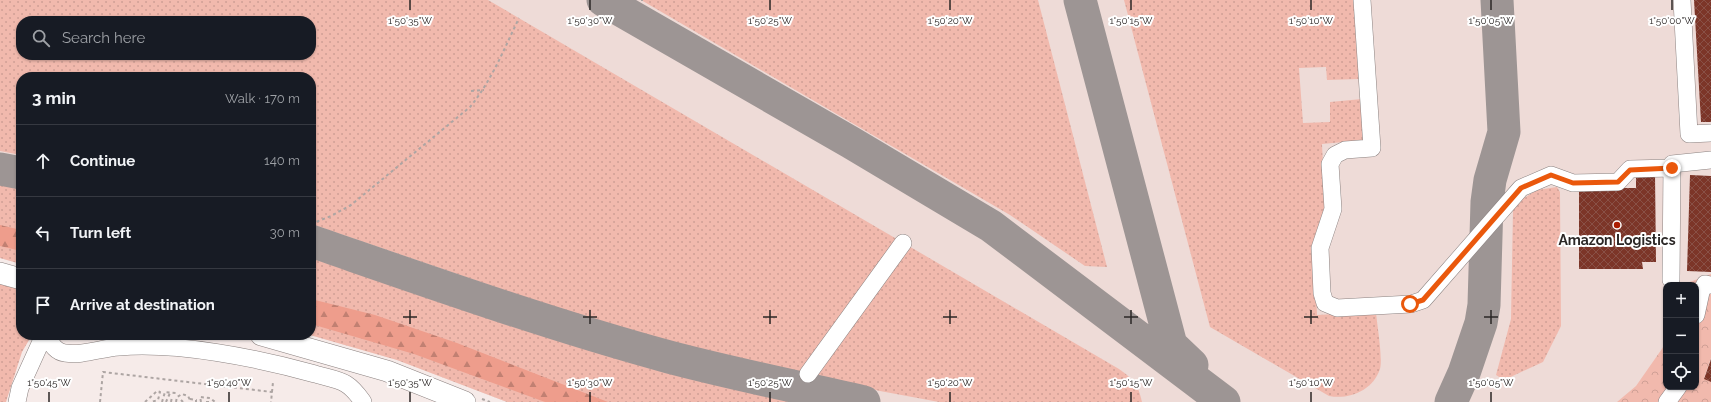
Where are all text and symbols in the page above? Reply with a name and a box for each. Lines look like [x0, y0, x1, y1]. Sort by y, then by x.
text: 1°50'35"W [388, 15, 433, 26]
text: 1°50'30"W [568, 15, 613, 26]
text: 1°50'25"W [748, 15, 793, 26]
text: 1°50'20"W [928, 15, 973, 26]
text: 1°50'15"W [1109, 15, 1153, 26]
text: 1°50'10"W [1289, 15, 1333, 26]
text: 1°50'05"W [1469, 15, 1514, 26]
text: 1°50'00"W [1649, 15, 1695, 26]
search box [16, 16, 316, 60]
icon: search [30, 27, 52, 49]
text: Search here [62, 29, 145, 47]
text: 3 min [32, 88, 76, 108]
text: Walk · 170 m [225, 91, 300, 106]
icon: ahead [32, 150, 54, 172]
text: Continue [70, 152, 135, 170]
text: 140 m [264, 153, 300, 168]
route end [1663, 159, 1681, 177]
marker: Amazon Logistics [1612, 220, 1622, 230]
icon: left [32, 222, 54, 244]
text: Turn left [70, 224, 131, 242]
text: 30 m [270, 225, 300, 240]
place label: Amazon Logistics [1558, 232, 1676, 248]
map controls [1663, 282, 1699, 390]
button: + [1663, 282, 1699, 318]
icon: arrive [32, 294, 54, 316]
route start [1401, 295, 1419, 313]
text: Arrive at destination [70, 296, 215, 314]
button: − [1663, 318, 1699, 354]
button: locate [1663, 354, 1699, 390]
text: 1°50'45"W [27, 377, 71, 388]
text: 1°50'40"W [207, 377, 252, 388]
text: 1°50'35"W [388, 377, 433, 388]
text: 1°50'30"W [568, 377, 613, 388]
text: 1°50'25"W [748, 377, 793, 388]
text: 1°50'20"W [928, 377, 973, 388]
text: 1°50'15"W [1109, 377, 1153, 388]
text: 1°50'10"W [1289, 377, 1333, 388]
text: 1°50'05"W [1469, 377, 1514, 388]

